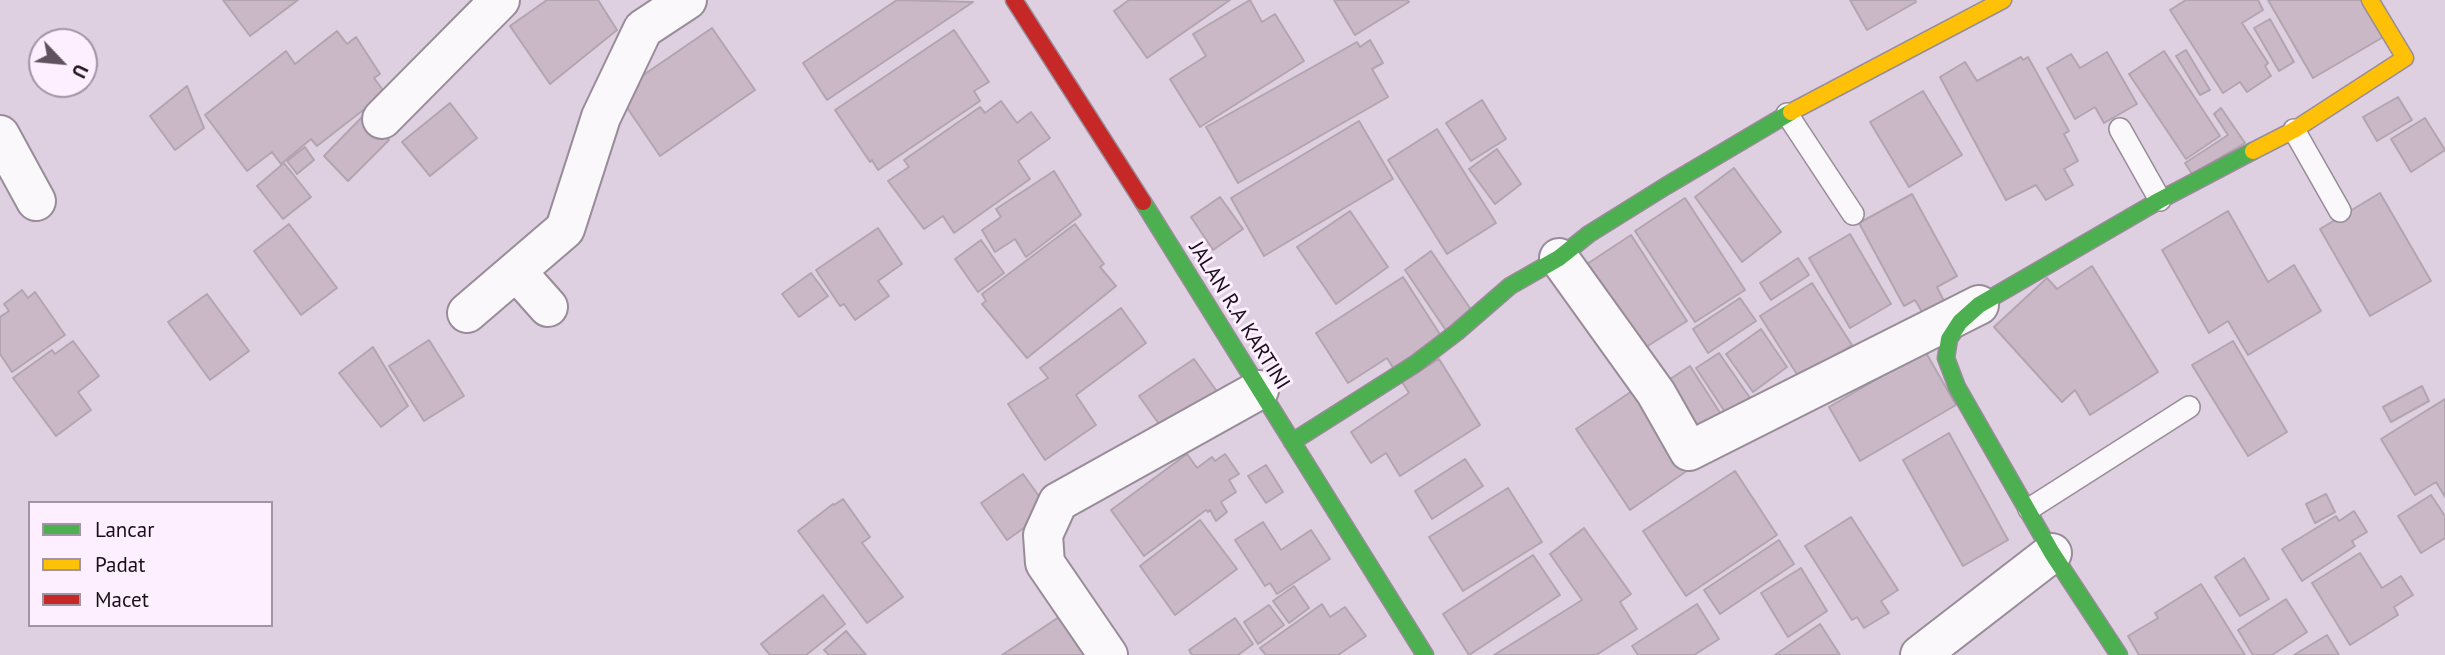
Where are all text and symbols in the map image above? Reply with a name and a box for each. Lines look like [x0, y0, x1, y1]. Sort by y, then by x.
north arrow [28, 28, 98, 98]
text: U [67, 61, 93, 82]
street label: JALAN R.A KARTINI [1183, 237, 1295, 395]
legend [28, 501, 273, 627]
text: Lancar [95, 516, 154, 543]
text: Padat [95, 551, 145, 578]
text: Macet [95, 586, 149, 613]

